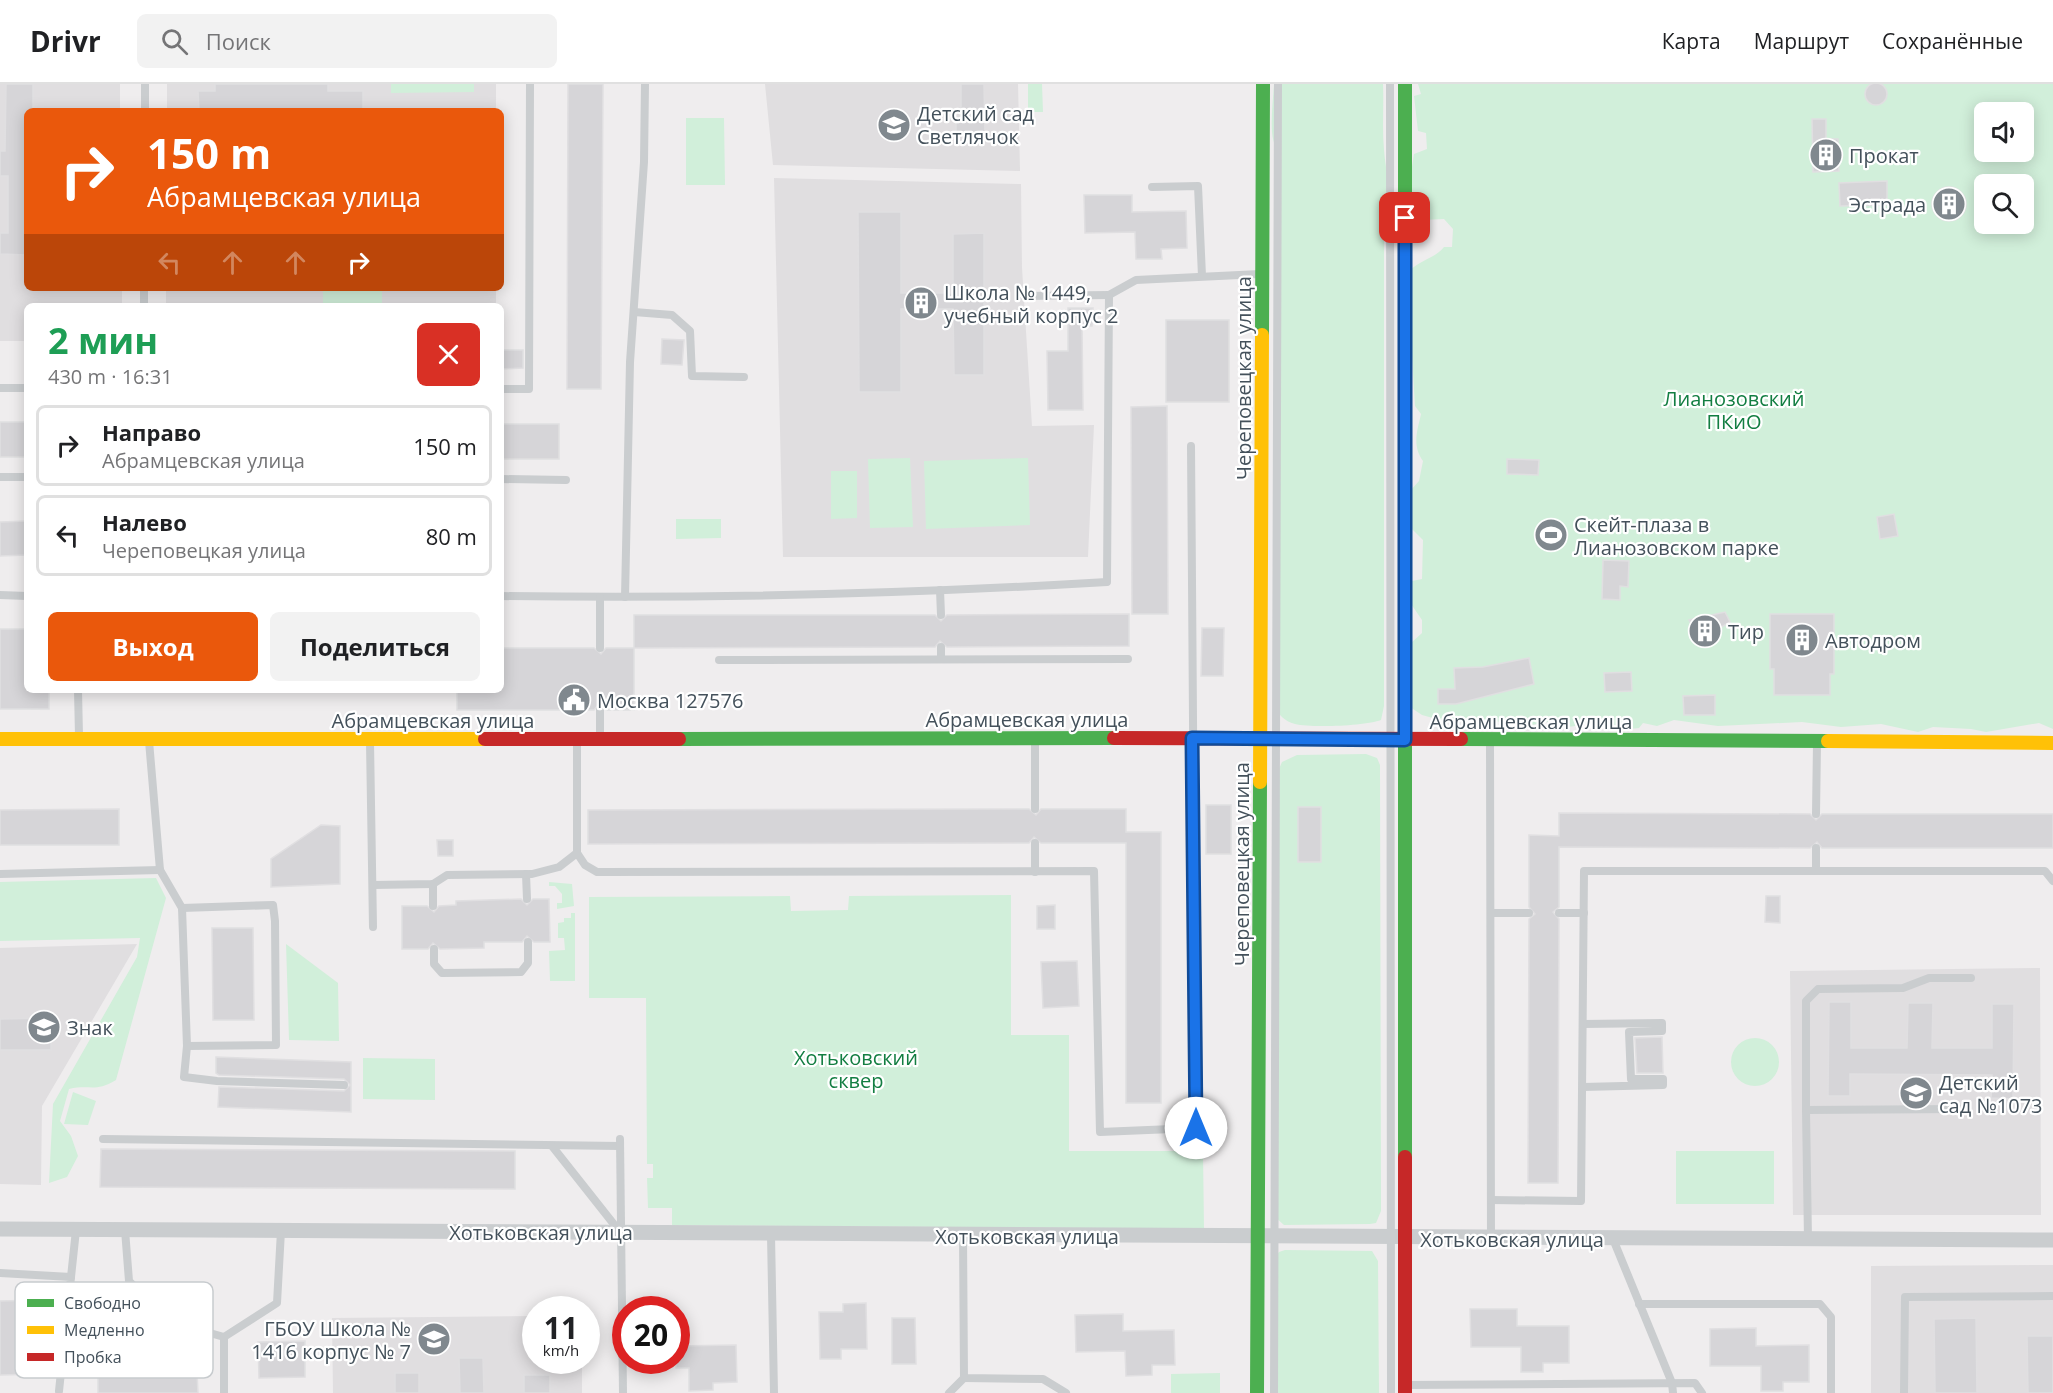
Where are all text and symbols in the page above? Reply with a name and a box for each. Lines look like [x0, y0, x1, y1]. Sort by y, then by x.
search box [137, 14, 557, 68]
text: Drivr [30, 22, 101, 60]
icon: search [158, 25, 191, 58]
text: Поиск [206, 26, 271, 56]
text: Карта [1662, 27, 1721, 55]
text: Маршрут [1754, 27, 1849, 55]
text: Сохранённые [1882, 27, 2023, 55]
place label: Детский сад Светлячок [917, 100, 1035, 150]
map controls [1974, 102, 2034, 234]
button: sound [1974, 102, 2034, 162]
school or university icon: Детский сад Светлячок [876, 107, 912, 143]
text: 150 m [147, 124, 271, 181]
icon: right [48, 132, 126, 210]
building icon: Прокат [1808, 137, 1844, 173]
place label: Прокат [1849, 142, 1919, 169]
button: search [1974, 174, 2034, 234]
text: Абрамцевская улица [147, 178, 421, 215]
building icon: Эстрада [1931, 186, 1967, 222]
place label: Эстрада [1848, 191, 1926, 218]
pin [1379, 192, 1430, 243]
icon: arrive [1388, 201, 1421, 234]
icon: left [153, 246, 186, 279]
icon: ahead [216, 246, 249, 279]
icon: ahead [279, 246, 312, 279]
icon: right [342, 246, 375, 279]
street label: Череповецкая улица [1230, 276, 1257, 480]
place label: Школа № 1449, учебный корпус 2 [944, 279, 1118, 329]
building icon: Школа № 1449, учебный корпус 2 [903, 285, 939, 321]
text: 2 мин [48, 316, 158, 365]
button: close [417, 323, 480, 386]
text: 430 m · 16:31 [48, 363, 173, 390]
park label: Лианозовский ПКиО [1663, 385, 1805, 435]
text: Направо [102, 417, 201, 447]
icon: right [51, 429, 84, 462]
text: 150 m [413, 431, 477, 461]
text: Абрамцевская улица [102, 447, 305, 474]
text: Налево [102, 507, 187, 537]
place label: Скейт-плаза в Лианозовском парке [1574, 511, 1779, 561]
sports icon: Скейт-плаза в Лианозовском парке [1533, 517, 1569, 553]
icon: left [51, 519, 84, 552]
text: 80 m [426, 521, 477, 551]
text: Череповецкая улица [102, 537, 306, 564]
button: Выход [48, 612, 258, 681]
button: Поделиться [270, 612, 480, 681]
building icon: Тир [1687, 613, 1723, 649]
place label: Тир [1728, 618, 1764, 645]
building icon: Автодром [1784, 622, 1820, 658]
place label: Автодром [1825, 627, 1921, 654]
public building icon: Москва 127576 [556, 682, 592, 718]
place label: Москва 127576 [597, 687, 743, 714]
street label: Абрамцевская улица [926, 706, 1128, 733]
street label: Абрамцевская улица [332, 707, 534, 734]
street label: Абрамцевская улица [1430, 708, 1632, 735]
street label: Череповецкая улица [1228, 762, 1255, 966]
school or university icon: Знак [26, 1009, 62, 1045]
place label: Знак [67, 1014, 113, 1041]
park label: Хотьковский сквер [794, 1044, 918, 1094]
place label: Детский сад №1073 [1939, 1069, 2043, 1119]
school or university icon: Детский сад №1073 [1898, 1075, 1934, 1111]
position arrow [1164, 1096, 1228, 1160]
street label: Хотьковская улица [449, 1219, 633, 1246]
street label: Хотьковская улица [935, 1223, 1119, 1250]
street label: Хотьковская улица [1420, 1226, 1604, 1253]
legend [15, 1282, 213, 1378]
text: Свободно [64, 1292, 141, 1314]
speed limit sign: 20 [612, 1296, 690, 1374]
text: 11 [544, 1307, 578, 1348]
place label: ГБОУ Школа № 1416 корпус № 7 [251, 1315, 411, 1365]
text: Медленно [64, 1319, 145, 1341]
school or university icon: ГБОУ Школа № 1416 корпус № 7 [416, 1321, 452, 1357]
text: km/h [543, 1340, 579, 1360]
text: Пробка [64, 1346, 122, 1368]

